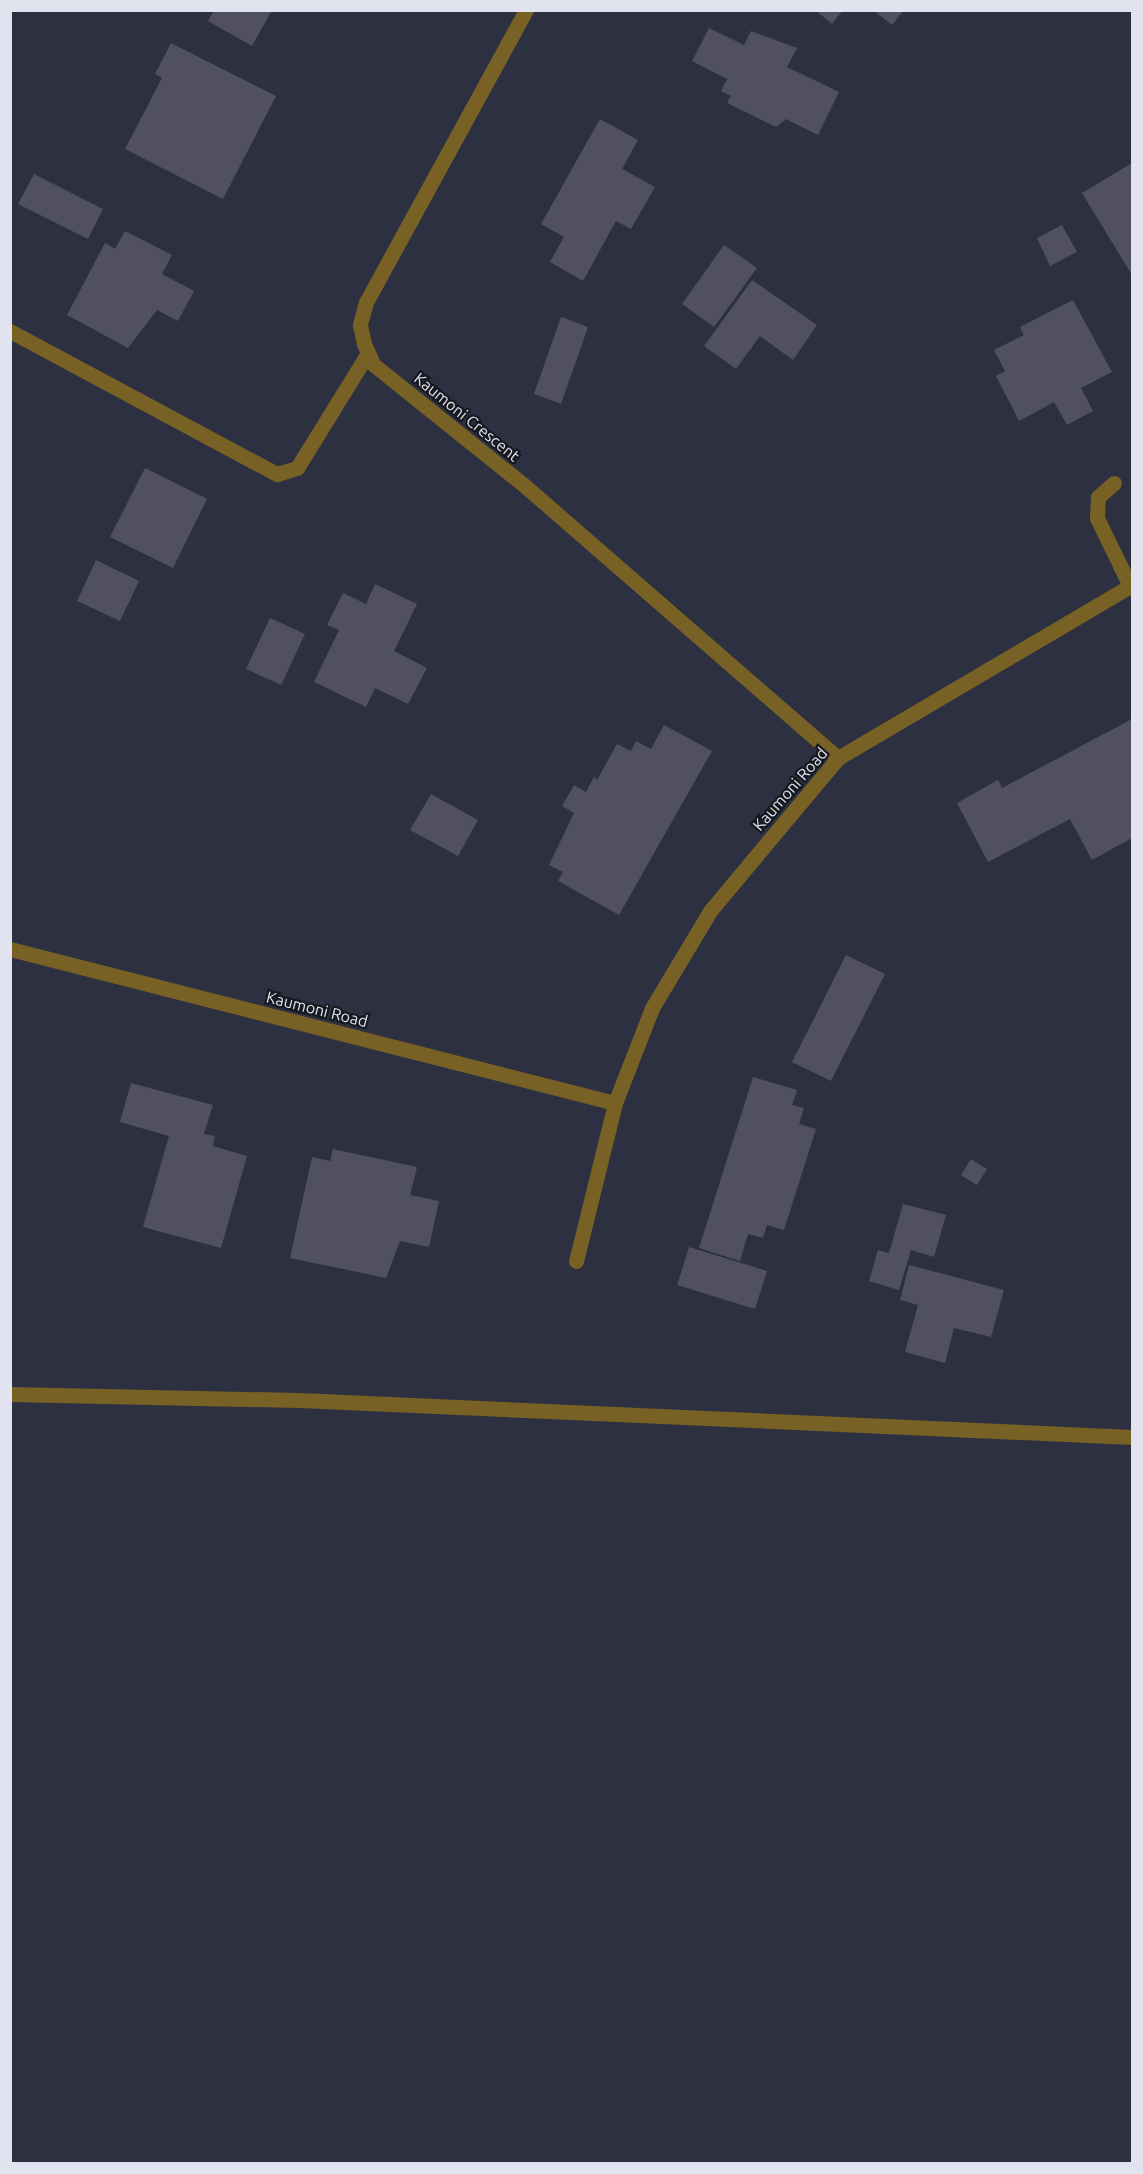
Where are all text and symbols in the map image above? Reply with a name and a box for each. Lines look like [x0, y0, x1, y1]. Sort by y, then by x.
street label: Kaumoni Crescent [410, 369, 524, 465]
street label: Kaumoni Road [749, 744, 831, 834]
street label: Kaumoni Road [264, 987, 370, 1031]

